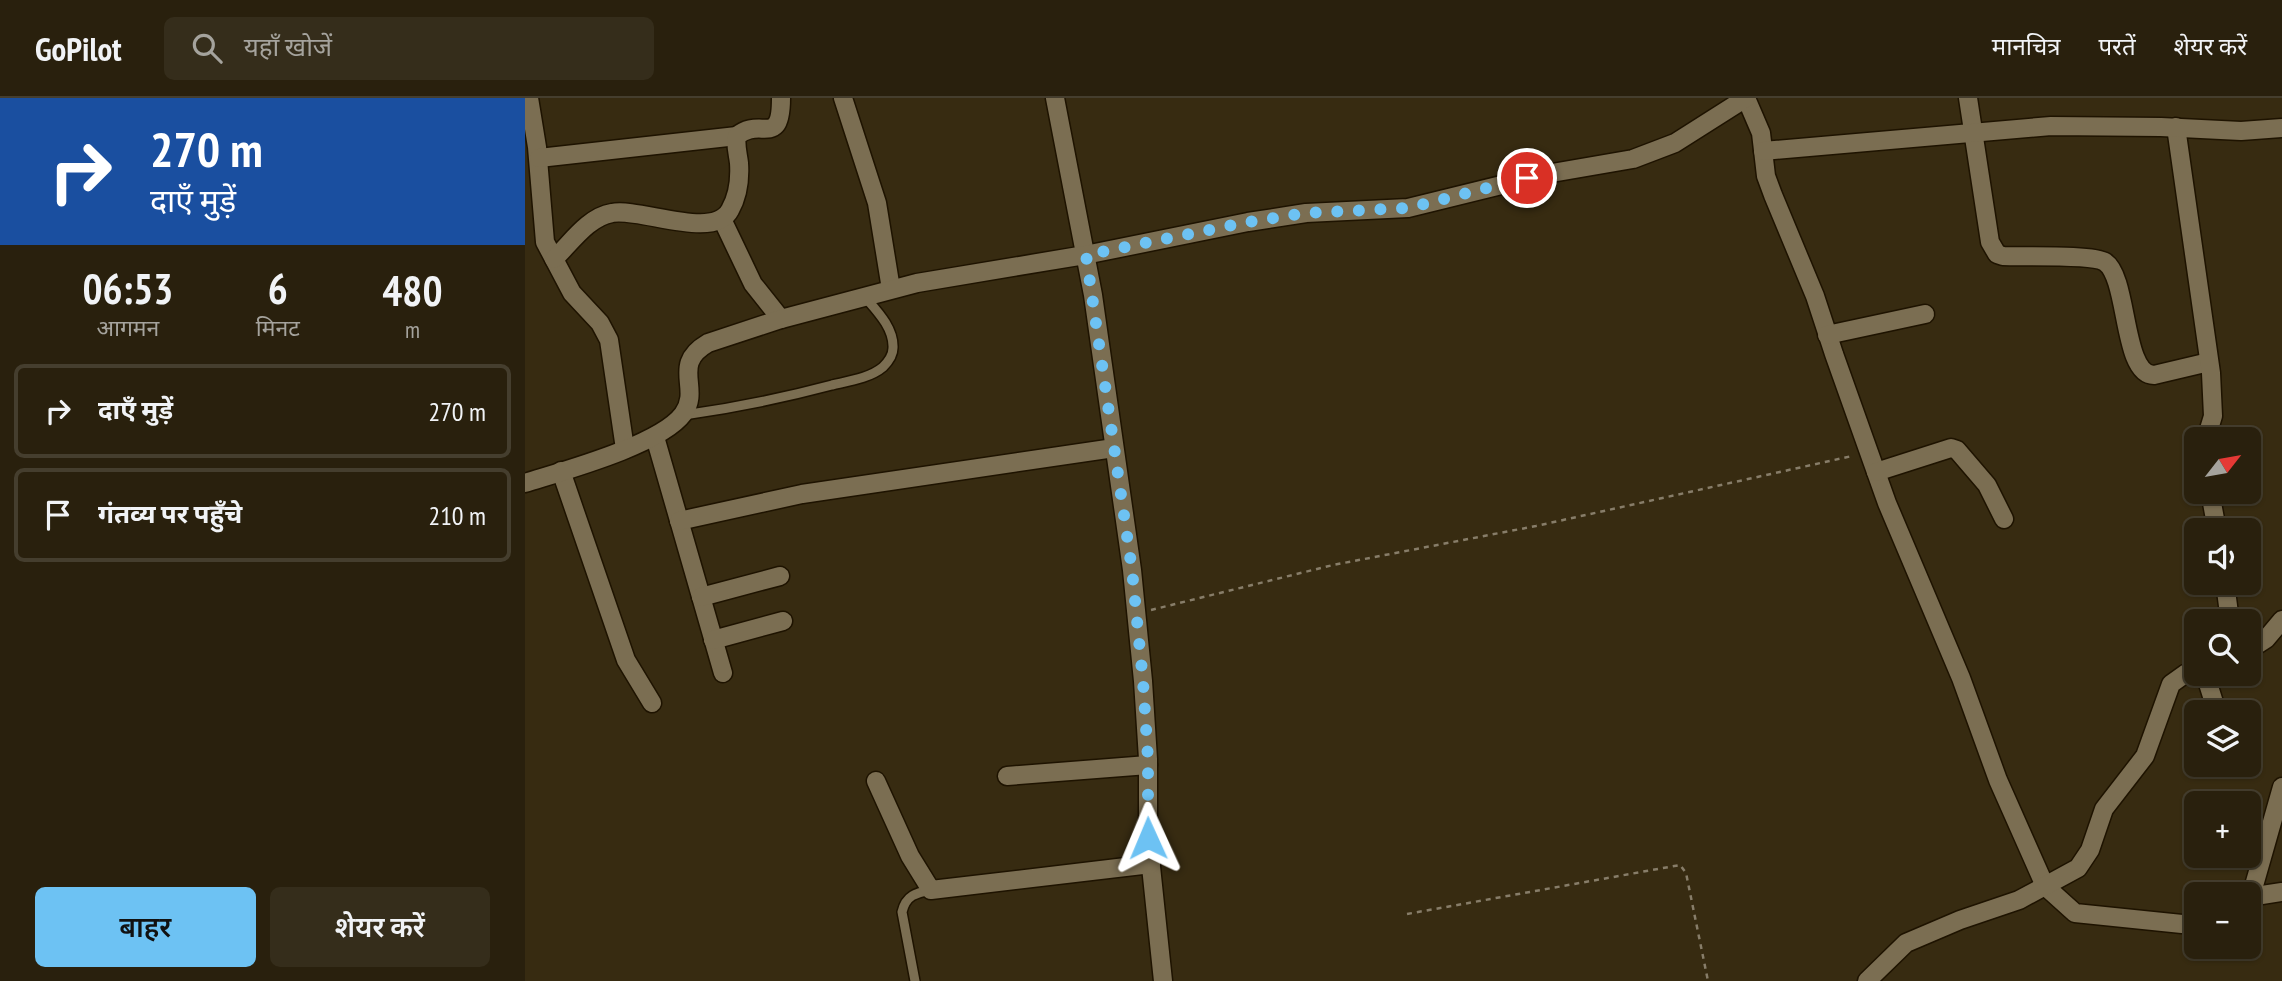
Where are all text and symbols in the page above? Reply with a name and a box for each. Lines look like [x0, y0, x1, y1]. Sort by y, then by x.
search box [164, 17, 654, 80]
text: GoPilot [35, 27, 122, 70]
icon: search [188, 29, 226, 67]
text: यहाँ खोजें [244, 30, 332, 63]
text: मानचित्र [1992, 31, 2060, 62]
text: परतें [2098, 31, 2136, 62]
text: शेयर करें [2174, 31, 2247, 62]
text: 270 m [150, 117, 263, 181]
icon: right [35, 126, 126, 217]
pin [1497, 148, 1557, 208]
icon: arrive [1508, 159, 1546, 197]
text: दाएँ मुड़ें [150, 179, 236, 221]
text: 06:53 [82, 261, 173, 316]
text: 6 [268, 261, 288, 316]
text: 480 [382, 263, 443, 318]
text: आगमन [96, 313, 159, 342]
text: मिनट [256, 313, 300, 342]
text: m [405, 315, 420, 344]
icon: right [39, 392, 77, 430]
text: दाएँ मुड़ें [98, 393, 173, 426]
text: 270 m [428, 395, 486, 428]
north arrow [2184, 427, 2261, 504]
map controls [2184, 427, 2261, 959]
icon: arrive [39, 496, 77, 534]
text: गंतव्य पर पहुँचे [98, 497, 242, 530]
text: 210 m [428, 499, 486, 532]
button: sound [2184, 518, 2261, 595]
button: search [2184, 609, 2261, 686]
button: layers [2184, 700, 2261, 777]
button: + [2184, 791, 2261, 868]
position arrow [1111, 801, 1185, 875]
button: − [2184, 882, 2261, 959]
button: बाहर [35, 887, 256, 967]
button: शेयर करें [270, 887, 490, 967]

